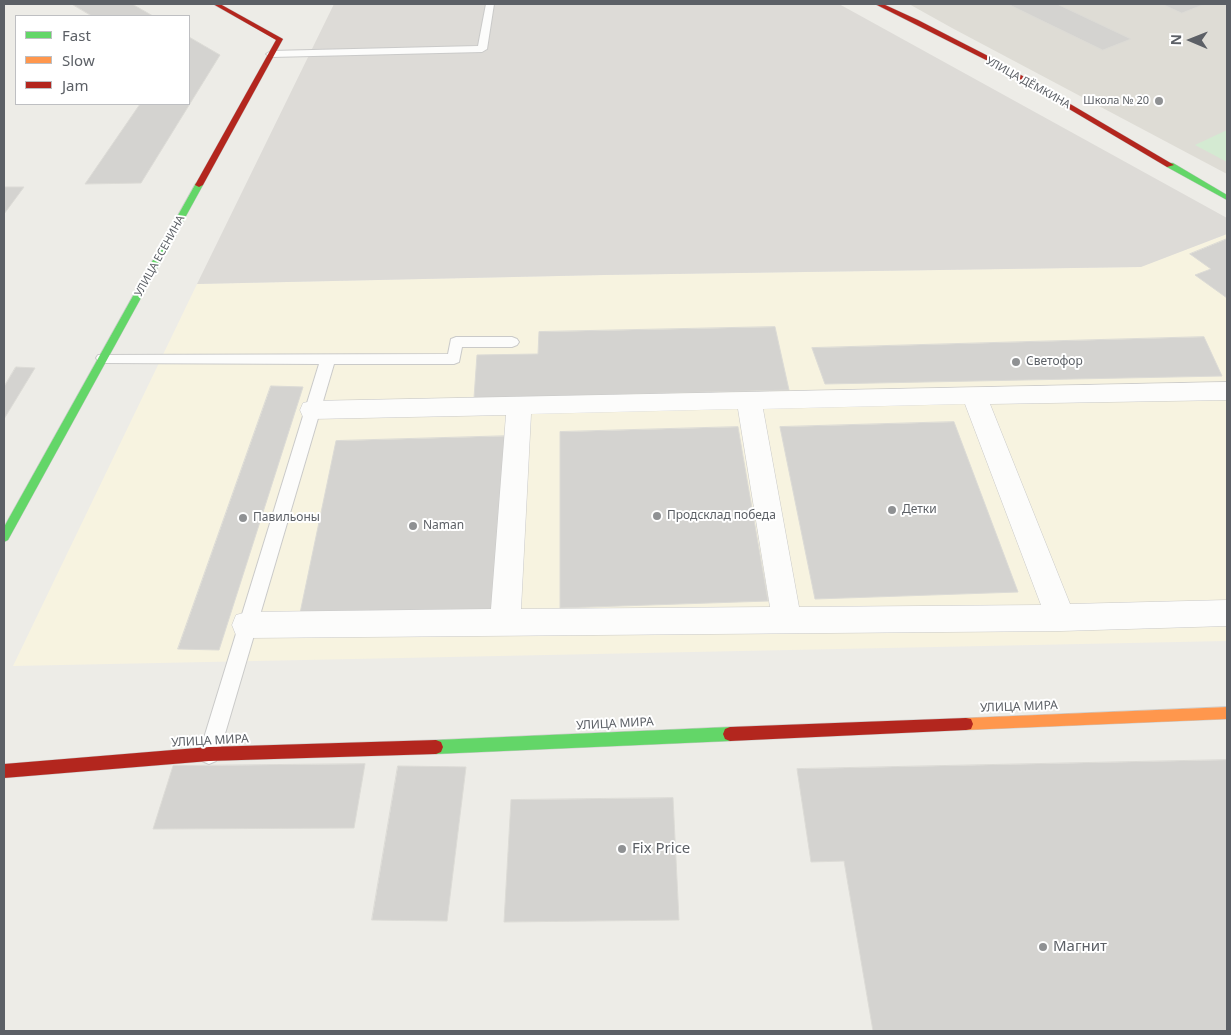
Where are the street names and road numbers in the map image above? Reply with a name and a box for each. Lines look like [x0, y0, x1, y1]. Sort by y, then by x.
street label: УЛИЦА ДЁМКИНА [984, 54, 1072, 112]
street label: УЛИЦА ЕСЕНИНА [132, 213, 188, 299]
street label: УЛИЦА МИРА [980, 698, 1058, 716]
street label: УЛИЦА МИРА [576, 715, 654, 733]
street label: УЛИЦА МИРА [171, 732, 249, 750]

